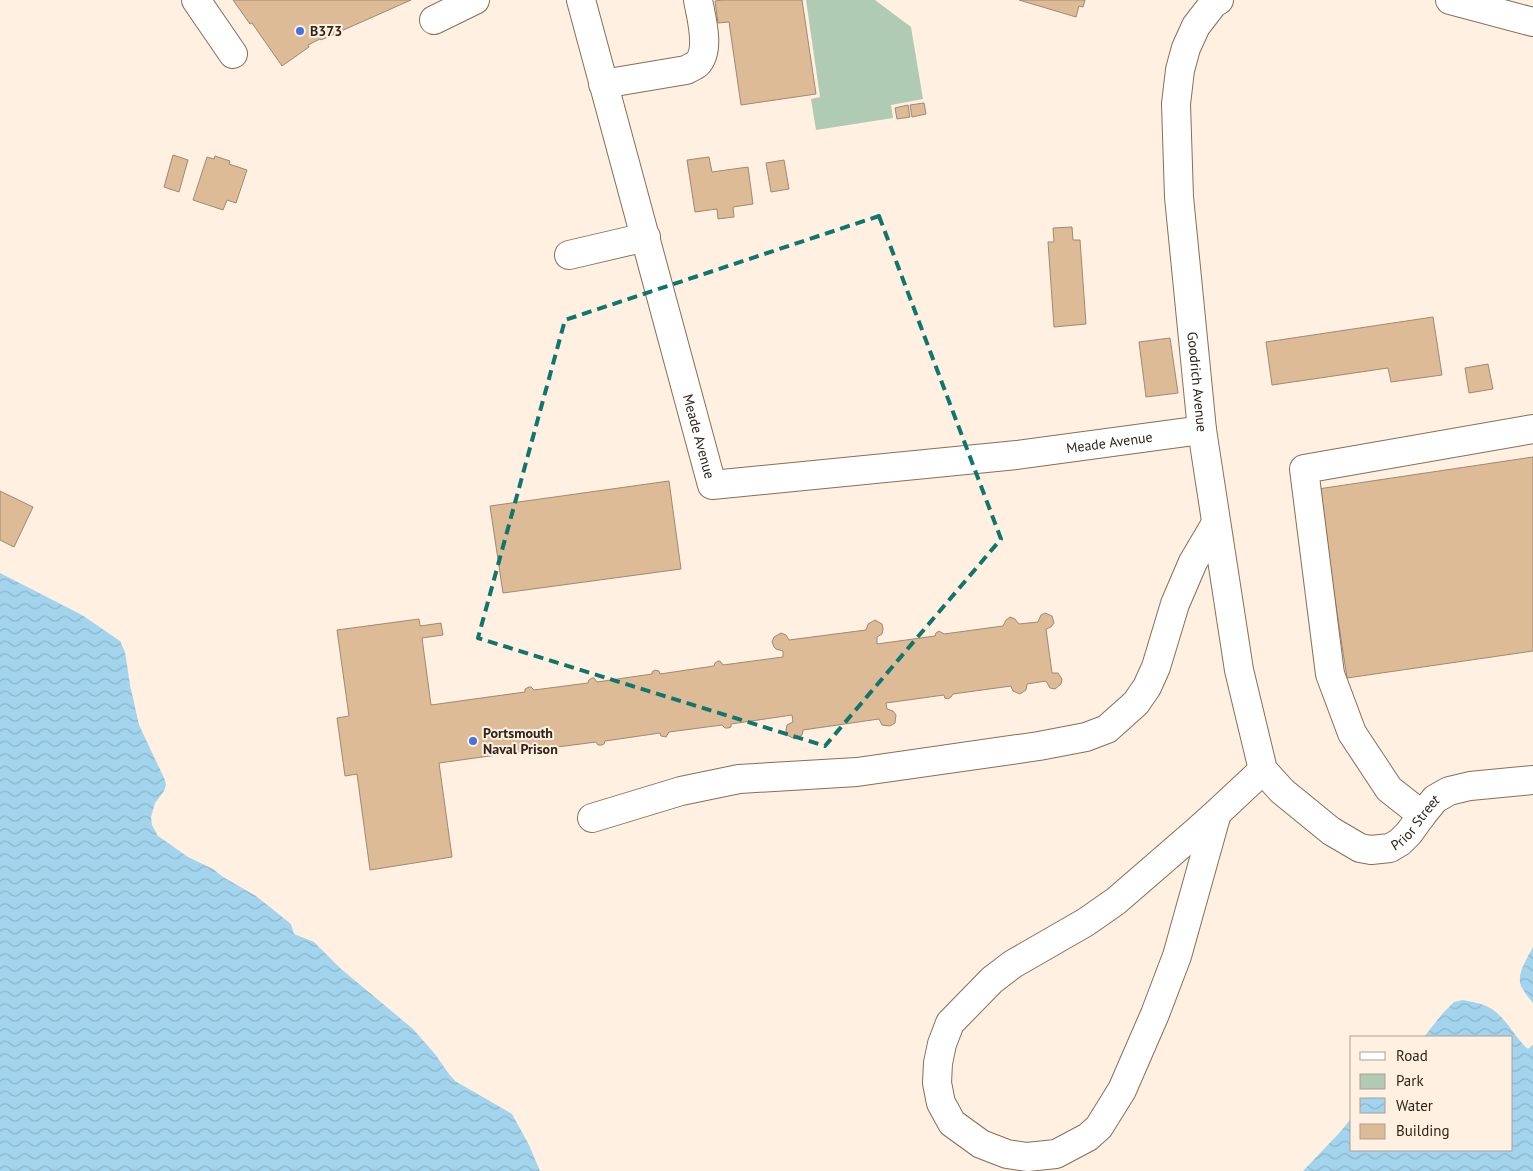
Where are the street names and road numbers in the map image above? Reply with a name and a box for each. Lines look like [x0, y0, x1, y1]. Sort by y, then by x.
street label: Goodrich Avenue [1183, 331, 1211, 433]
street label: Meade Avenue [679, 392, 719, 481]
street label: Meade Avenue [1065, 428, 1154, 457]
street label: Prior Street [1388, 790, 1442, 854]

